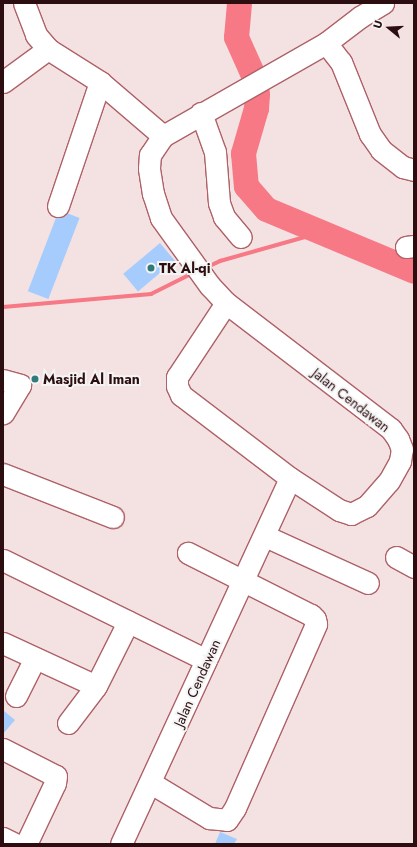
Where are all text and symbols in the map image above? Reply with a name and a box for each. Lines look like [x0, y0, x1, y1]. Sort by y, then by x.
north arrow [369, 8, 409, 48]
text: U [369, 18, 386, 30]
place label: TK Al-qi [159, 260, 211, 276]
marker: TK Al-qi [146, 263, 156, 273]
street label: Jalan Cendawan [309, 364, 393, 436]
place label: Masjid Al Iman [43, 371, 140, 387]
marker: Masjid Al Iman [30, 374, 40, 384]
street label: Jalan Cendawan [170, 637, 224, 729]

